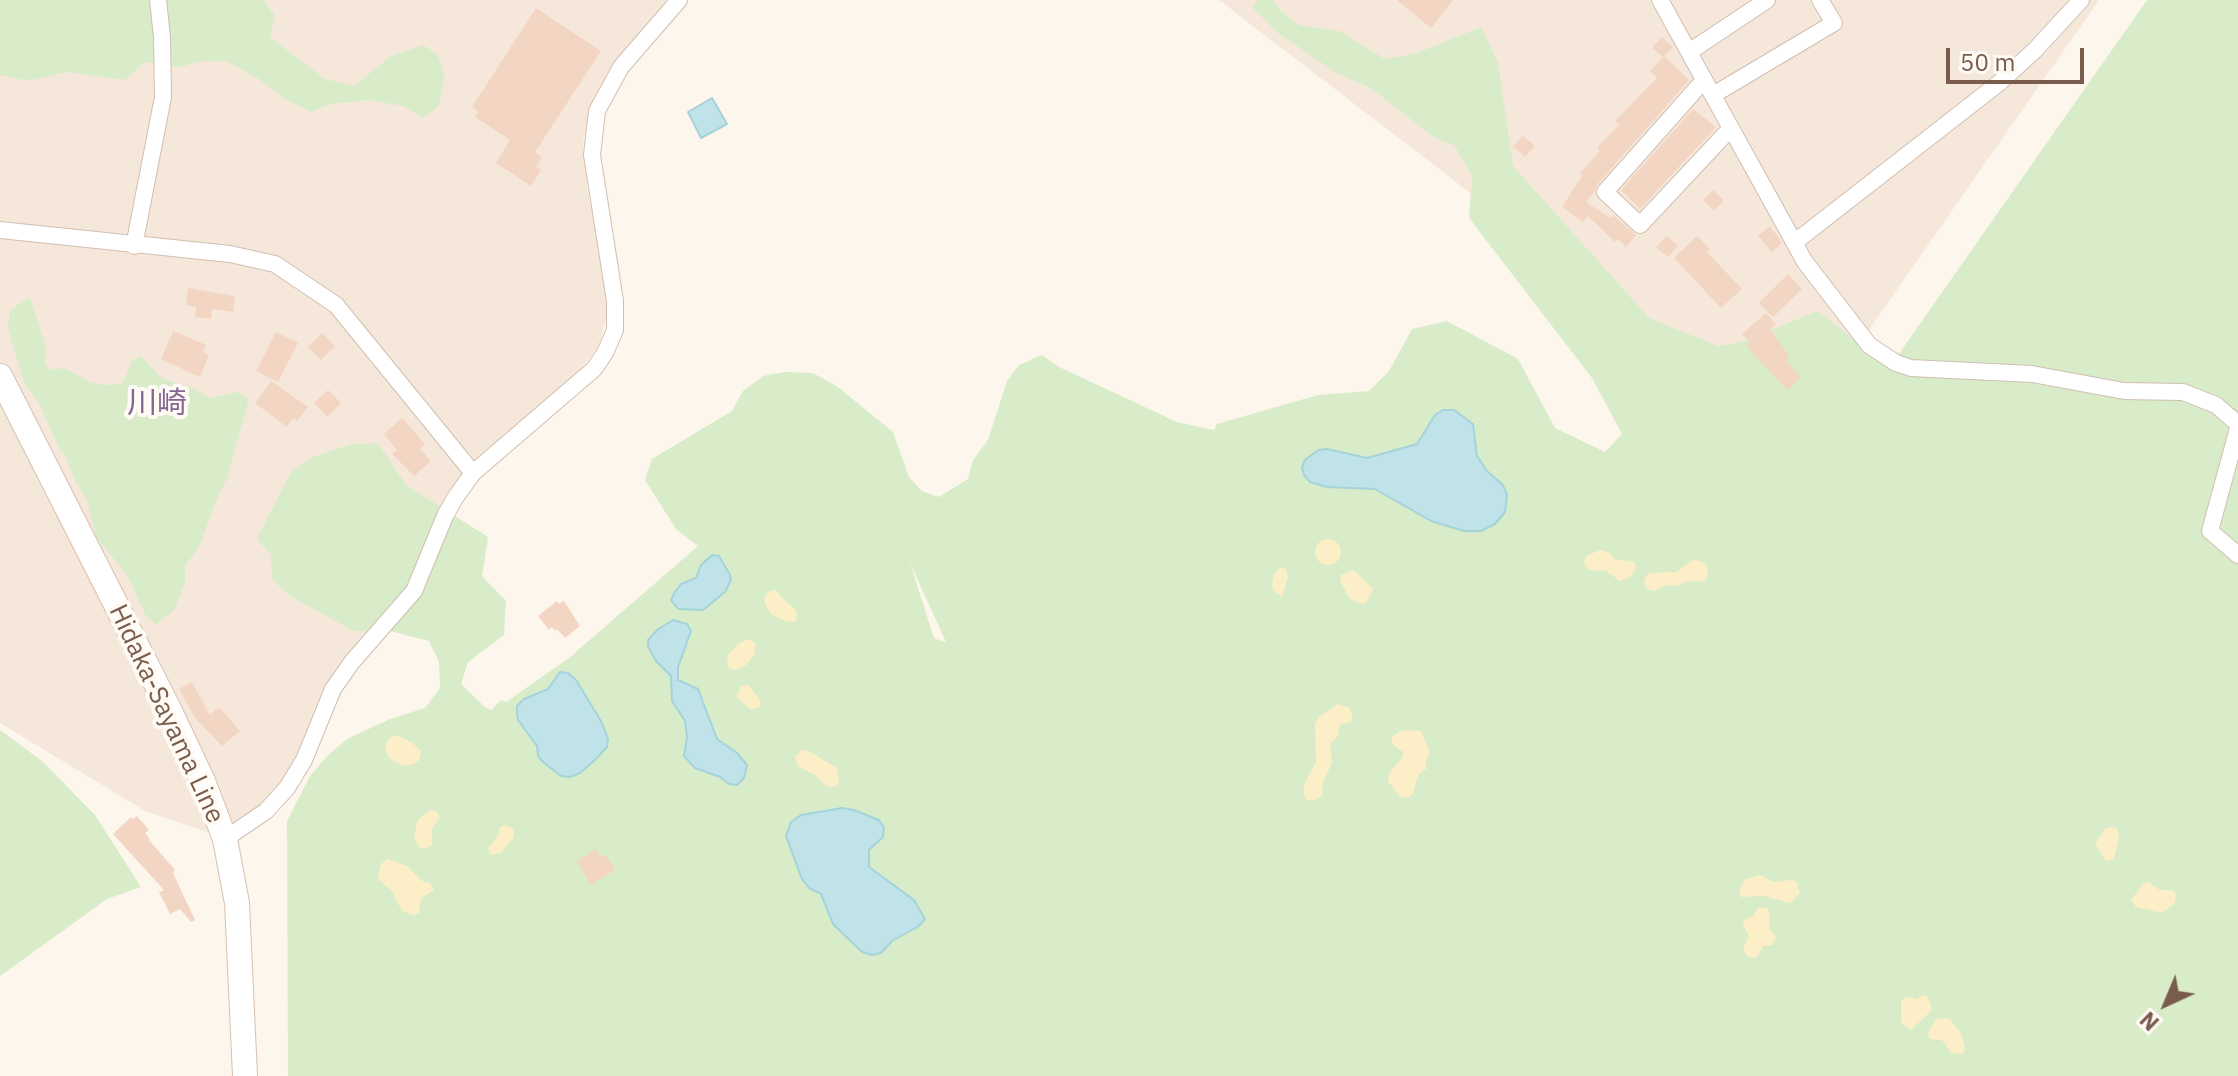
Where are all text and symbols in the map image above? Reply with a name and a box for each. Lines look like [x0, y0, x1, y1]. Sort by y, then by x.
scale bar [1950, 32, 2088, 82]
text: 50 m [1960, 46, 2015, 78]
district label: 川崎 [127, 386, 187, 422]
street label: Hidaka-Sayama Line [102, 600, 230, 828]
north arrow [2126, 964, 2206, 1044]
text: N [2133, 1006, 2165, 1038]

